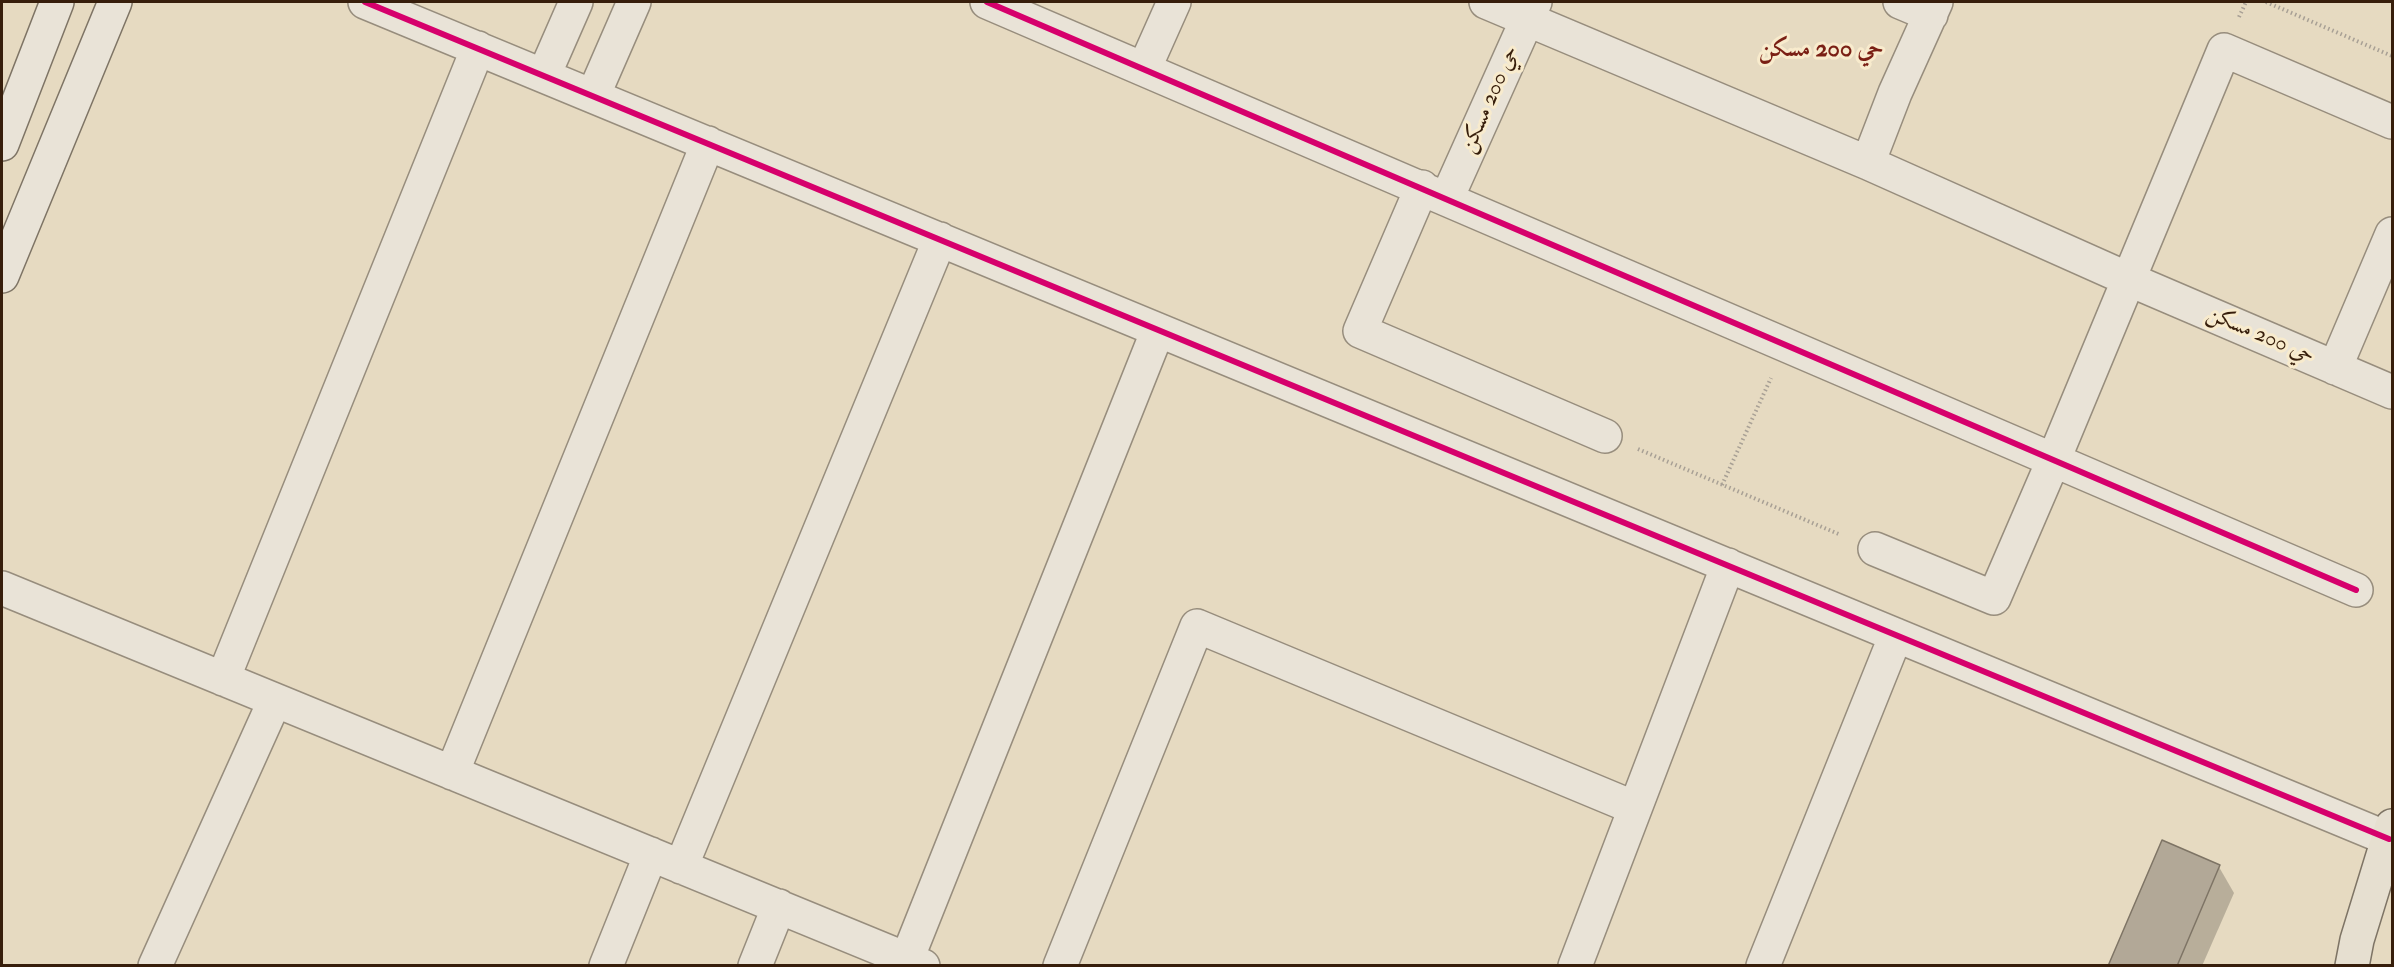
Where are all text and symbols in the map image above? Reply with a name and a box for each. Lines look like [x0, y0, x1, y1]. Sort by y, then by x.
district label: حي 200 مسكن [1759, 37, 1883, 65]
street label: حي 200 مسكن [1456, 42, 1526, 158]
street label: حي 200 مسكن [2202, 301, 2318, 371]

